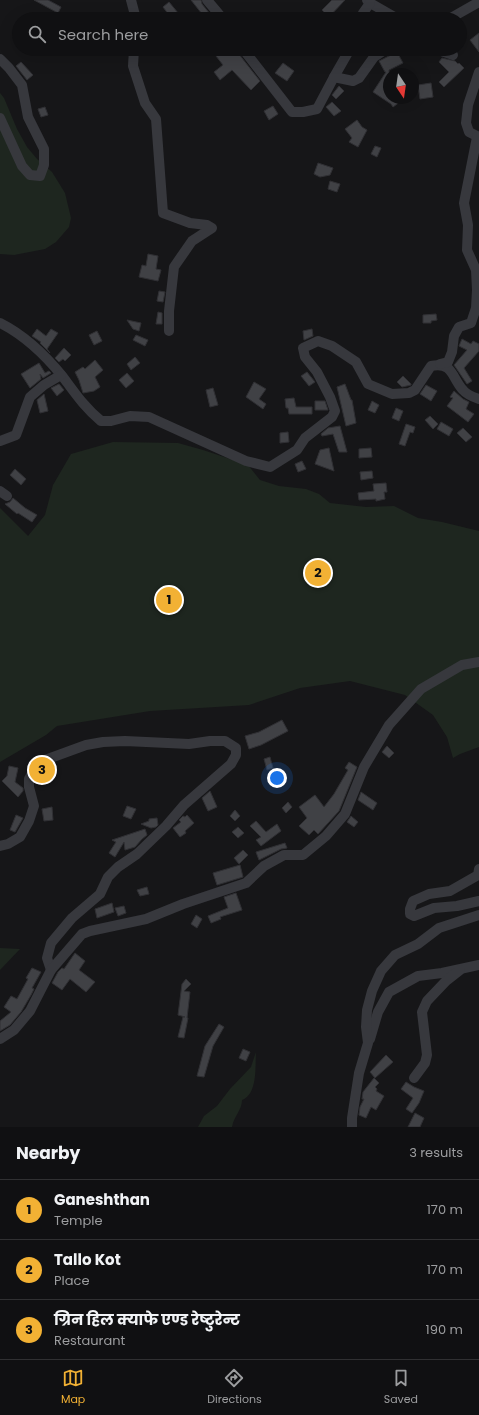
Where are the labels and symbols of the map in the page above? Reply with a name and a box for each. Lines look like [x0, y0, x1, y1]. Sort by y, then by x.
north arrow [383, 68, 419, 104]
pin: 2 [305, 558, 331, 588]
pin: 1 [156, 585, 182, 615]
pin: 3 [29, 755, 55, 785]
your location [267, 768, 287, 788]

